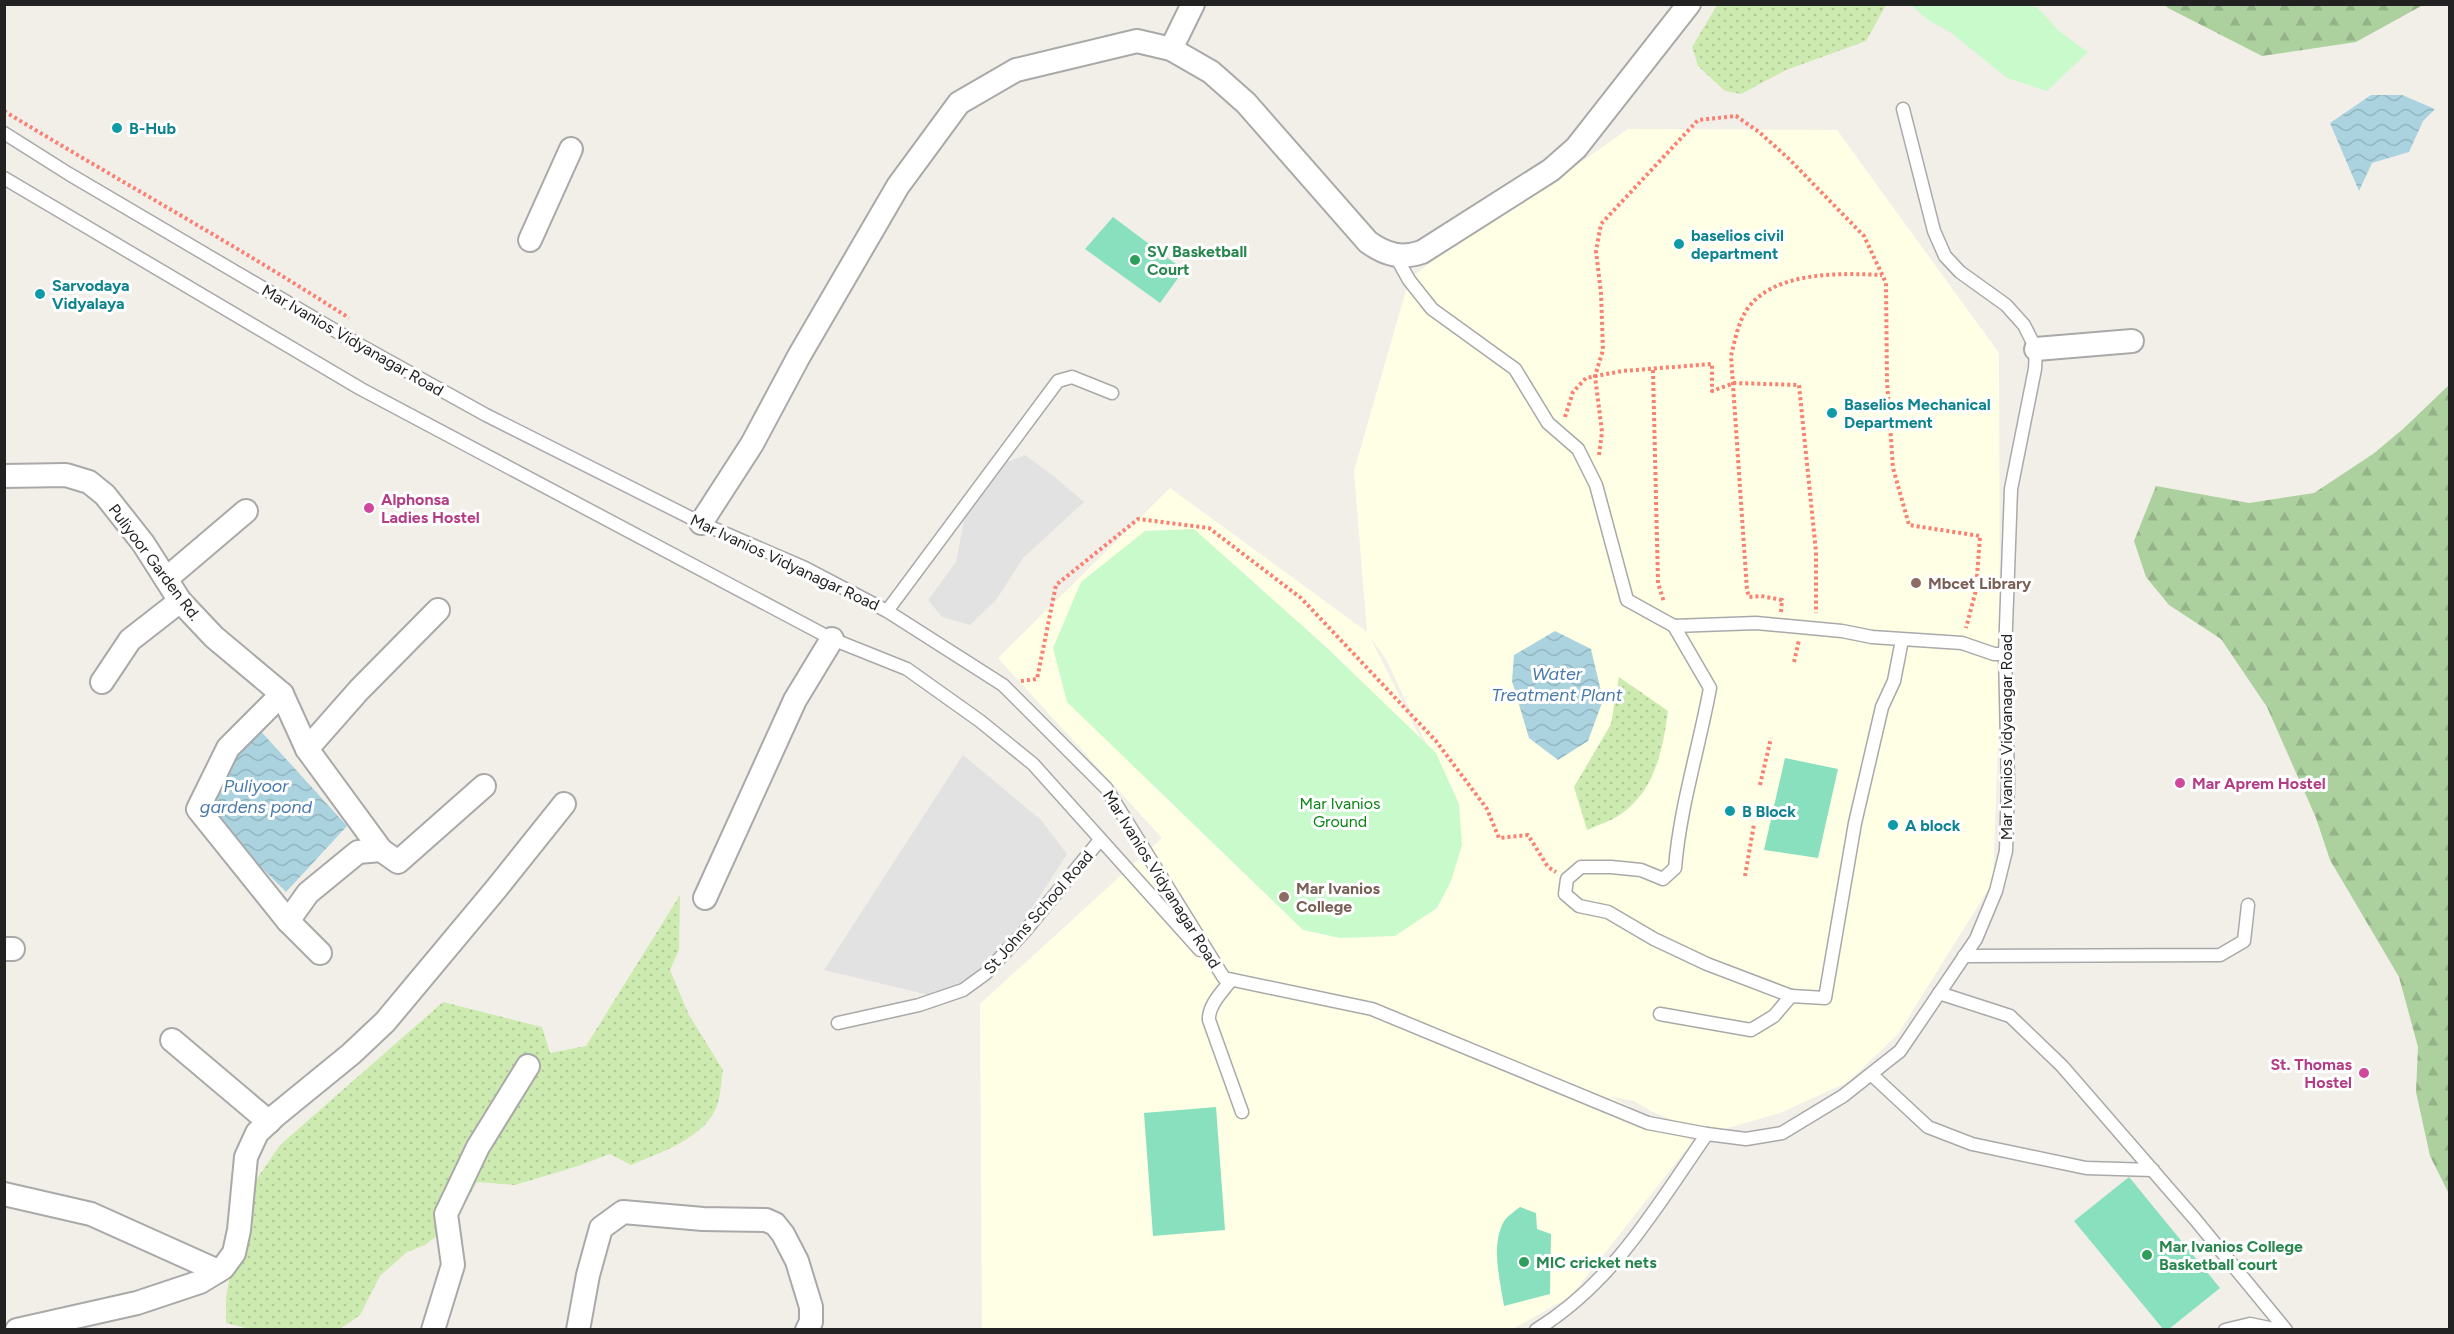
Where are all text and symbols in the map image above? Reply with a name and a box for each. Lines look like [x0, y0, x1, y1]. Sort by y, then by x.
place label: B-Hub [129, 119, 176, 138]
marker: B-Hub [110, 121, 124, 135]
place label: baselios civil department [1691, 226, 1784, 263]
marker: baselios civil department [1672, 237, 1686, 251]
place label: SV Basketball Court [1147, 242, 1247, 279]
marker: SV Basketball Court [1128, 253, 1142, 267]
place label: Sarvodaya Vidyalaya [52, 276, 130, 313]
street label: Mar Ivanios Vidyanagar Road [259, 281, 447, 400]
marker: Sarvodaya Vidyalaya [33, 287, 47, 301]
place label: Baselios Mechanical Department [1844, 395, 1991, 432]
marker: Baselios Mechanical Department [1825, 406, 1839, 420]
place label: Alphonsa Ladies Hostel [381, 490, 480, 527]
street label: Puliyoor Garden Rd. [105, 500, 205, 624]
marker: Alphonsa Ladies Hostel [362, 501, 376, 515]
street label: Mar Ivanios Vidyanagar Road [687, 510, 882, 615]
place label: Mbcet Library [1928, 574, 2032, 593]
marker: Mbcet Library [1909, 576, 1923, 590]
street label: Mar Ivanios Vidyanagar Road [1997, 634, 2016, 840]
water label: Water Treatment Plant [1491, 663, 1623, 706]
place label: Mar Aprem Hostel [2192, 774, 2326, 793]
water label: Puliyoor gardens pond [200, 775, 313, 818]
marker: Mar Aprem Hostel [2173, 776, 2187, 790]
street label: Mar Ivanios Vidyanagar Road [1099, 787, 1224, 972]
park label: Mar Ivanios Ground [1299, 794, 1381, 831]
place label: B Block [1742, 802, 1796, 821]
marker: B Block [1723, 804, 1737, 818]
place label: A block [1905, 816, 1961, 835]
marker: A block [1886, 818, 1900, 832]
street label: St Johns School Road [980, 847, 1097, 978]
place label: Mar Ivanios College [1296, 879, 1380, 916]
marker: Mar Ivanios College [1277, 890, 1291, 904]
place label: St. Thomas Hostel [2270, 1055, 2353, 1092]
marker: St. Thomas Hostel [2357, 1066, 2371, 1080]
place label: Mar Ivanios College Basketball court [2159, 1237, 2303, 1274]
marker: Mar Ivanios College Basketball court [2140, 1248, 2154, 1262]
place label: MIC cricket nets [1536, 1253, 1657, 1272]
marker: MIC cricket nets [1517, 1255, 1531, 1269]

